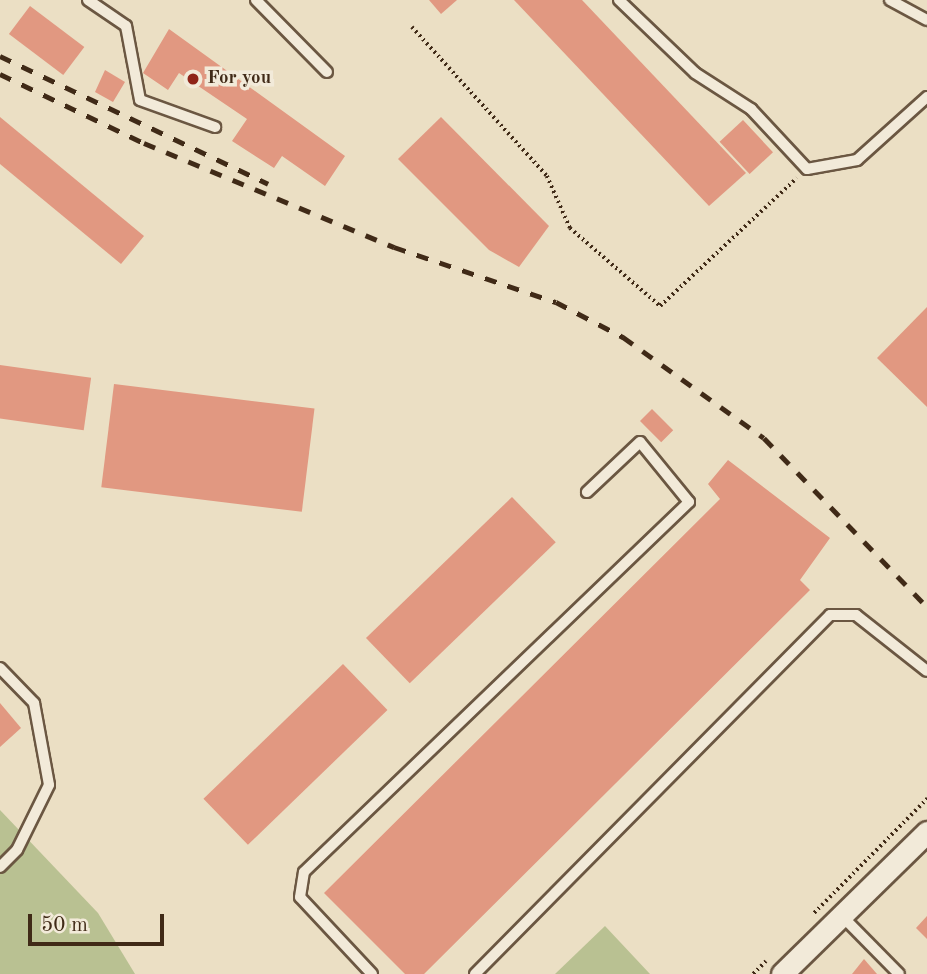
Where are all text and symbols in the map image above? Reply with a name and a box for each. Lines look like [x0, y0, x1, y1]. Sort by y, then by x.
place label: For you [207, 68, 271, 90]
marker: For you [185, 71, 201, 87]
scale bar [32, 900, 168, 944]
text: 50 m [41, 915, 88, 936]

